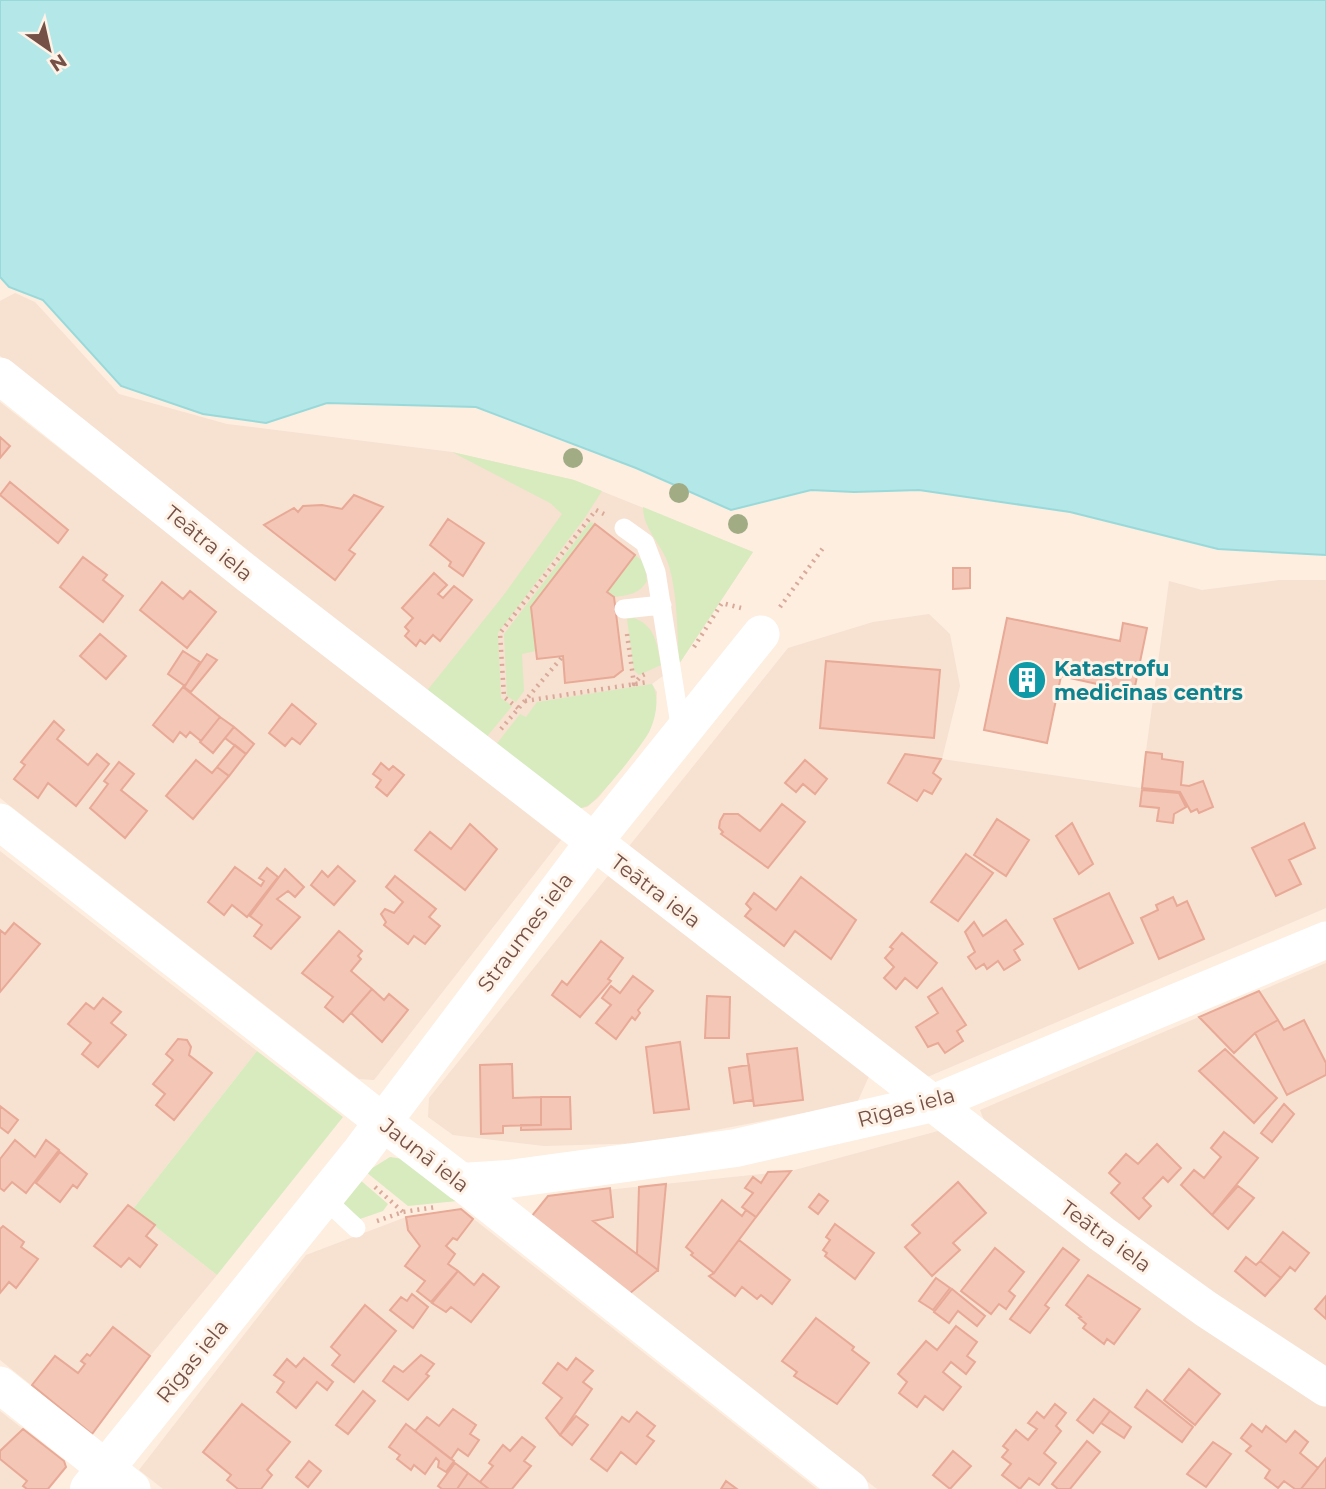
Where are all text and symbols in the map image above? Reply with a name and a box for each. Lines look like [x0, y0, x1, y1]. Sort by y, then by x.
north arrow [14, 14, 84, 84]
text: N [45, 49, 71, 77]
street label: Teātra iela [160, 500, 258, 586]
place label: Katastrofu medicīnas centrs [1054, 656, 1243, 705]
building icon: Katastrofu medicīnas centrs [1006, 659, 1048, 701]
street label: Teātra iela [606, 849, 706, 933]
street label: Straumes iela [472, 868, 578, 996]
street label: Rīgas iela [855, 1082, 957, 1132]
street label: Jaunā iela [375, 1112, 474, 1197]
street label: Teātra iela [1056, 1195, 1156, 1277]
street label: Rīgas iela [151, 1314, 233, 1408]

